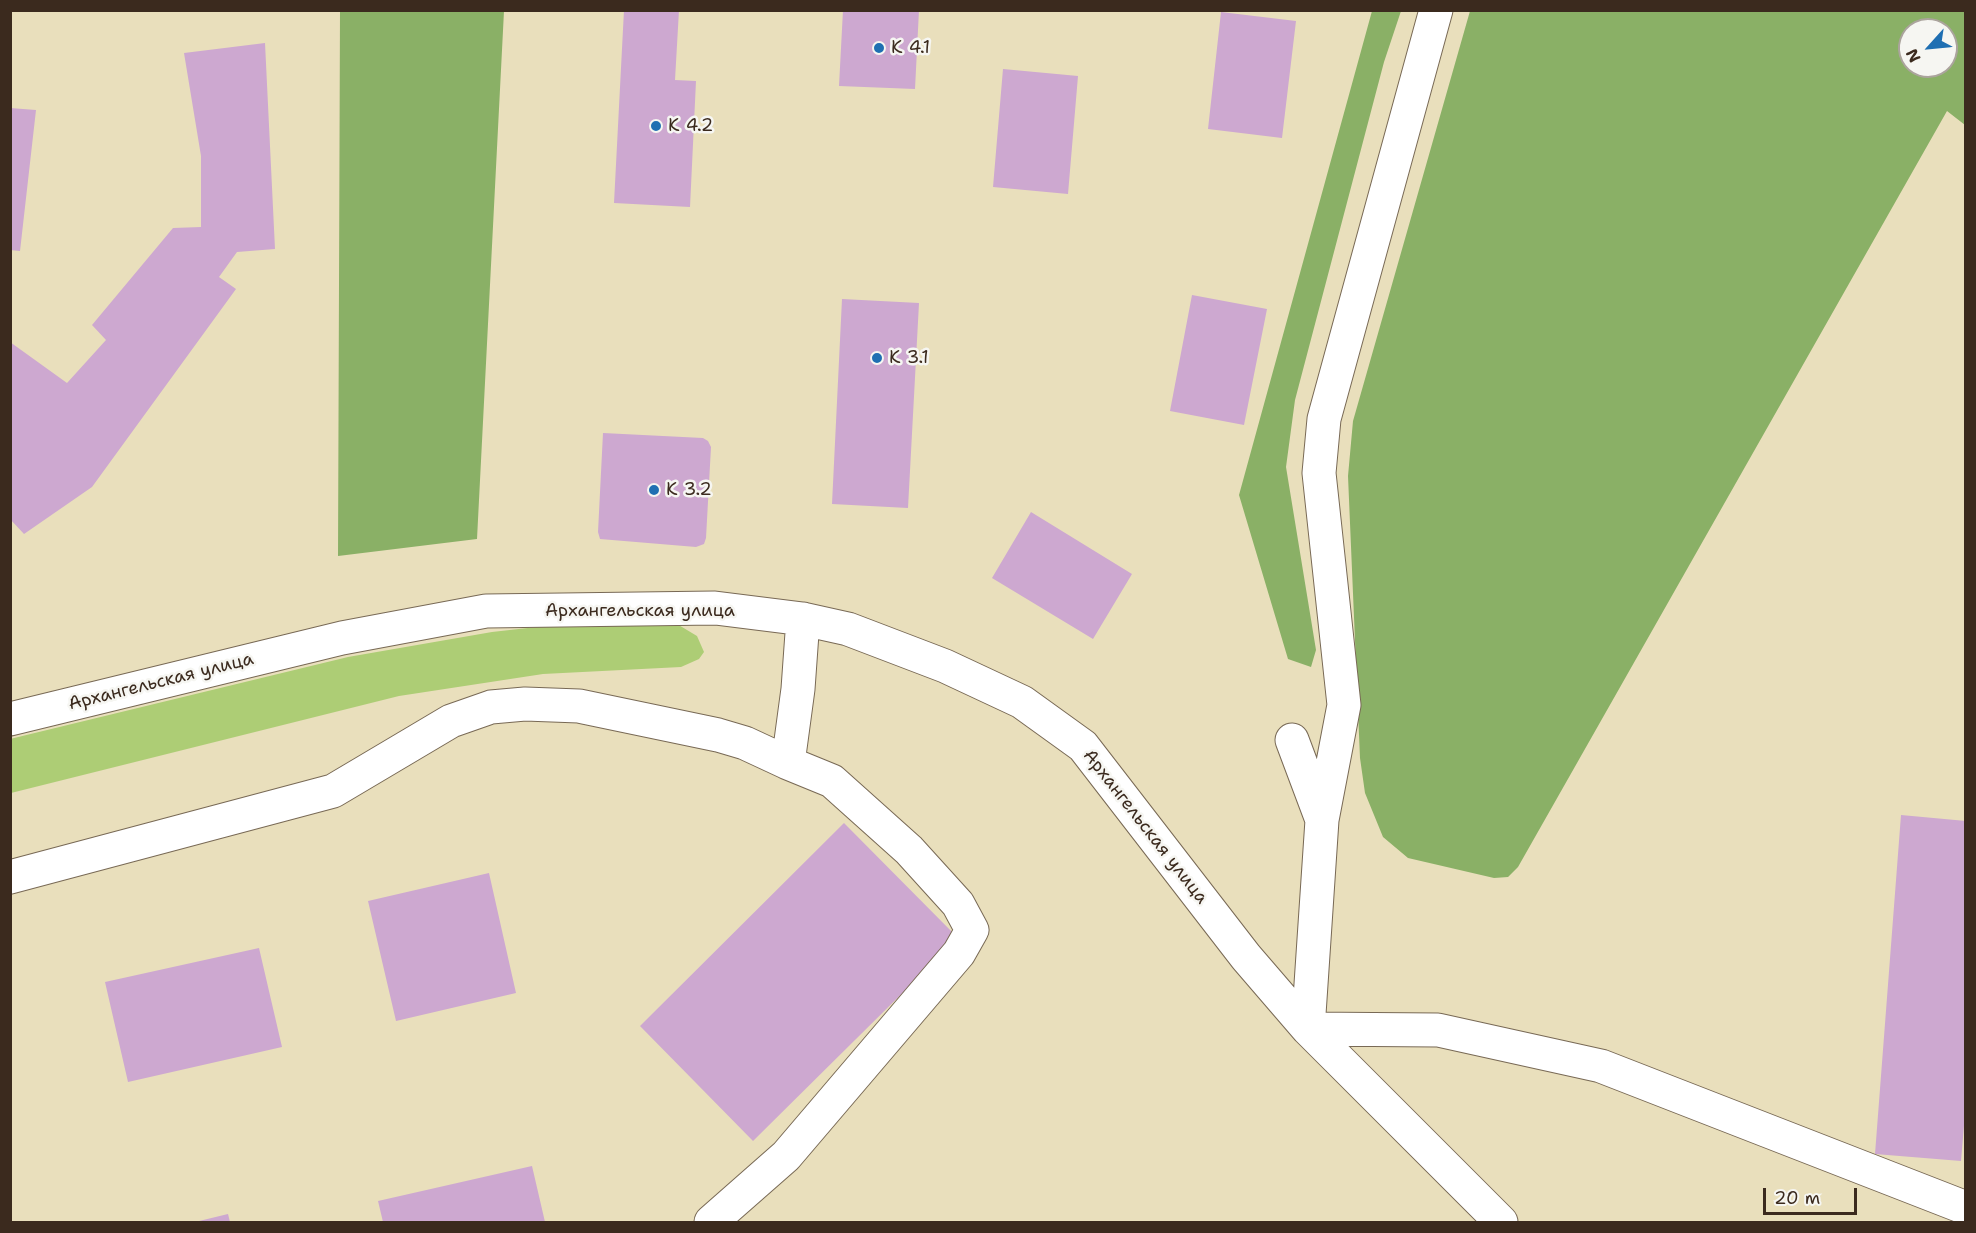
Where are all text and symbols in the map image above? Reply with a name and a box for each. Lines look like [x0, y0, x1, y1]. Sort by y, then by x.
north arrow [1898, 18, 1958, 78]
place label: К 4.1 [891, 37, 930, 59]
marker: К 4.1 [872, 41, 886, 55]
text: N [1901, 45, 1926, 66]
place label: К 4.2 [668, 115, 713, 137]
marker: К 4.2 [649, 119, 663, 133]
place label: К 3.1 [889, 347, 929, 369]
marker: К 3.1 [870, 351, 884, 365]
place label: К 3.2 [666, 479, 712, 501]
marker: К 3.2 [647, 483, 661, 497]
street label: Архангельская улица [545, 600, 735, 622]
street label: Архангельская улица [66, 649, 256, 715]
street label: Архангельская улица [1078, 745, 1212, 909]
scale bar [1766, 1176, 1860, 1214]
text: 20 m [1774, 1186, 1820, 1210]

